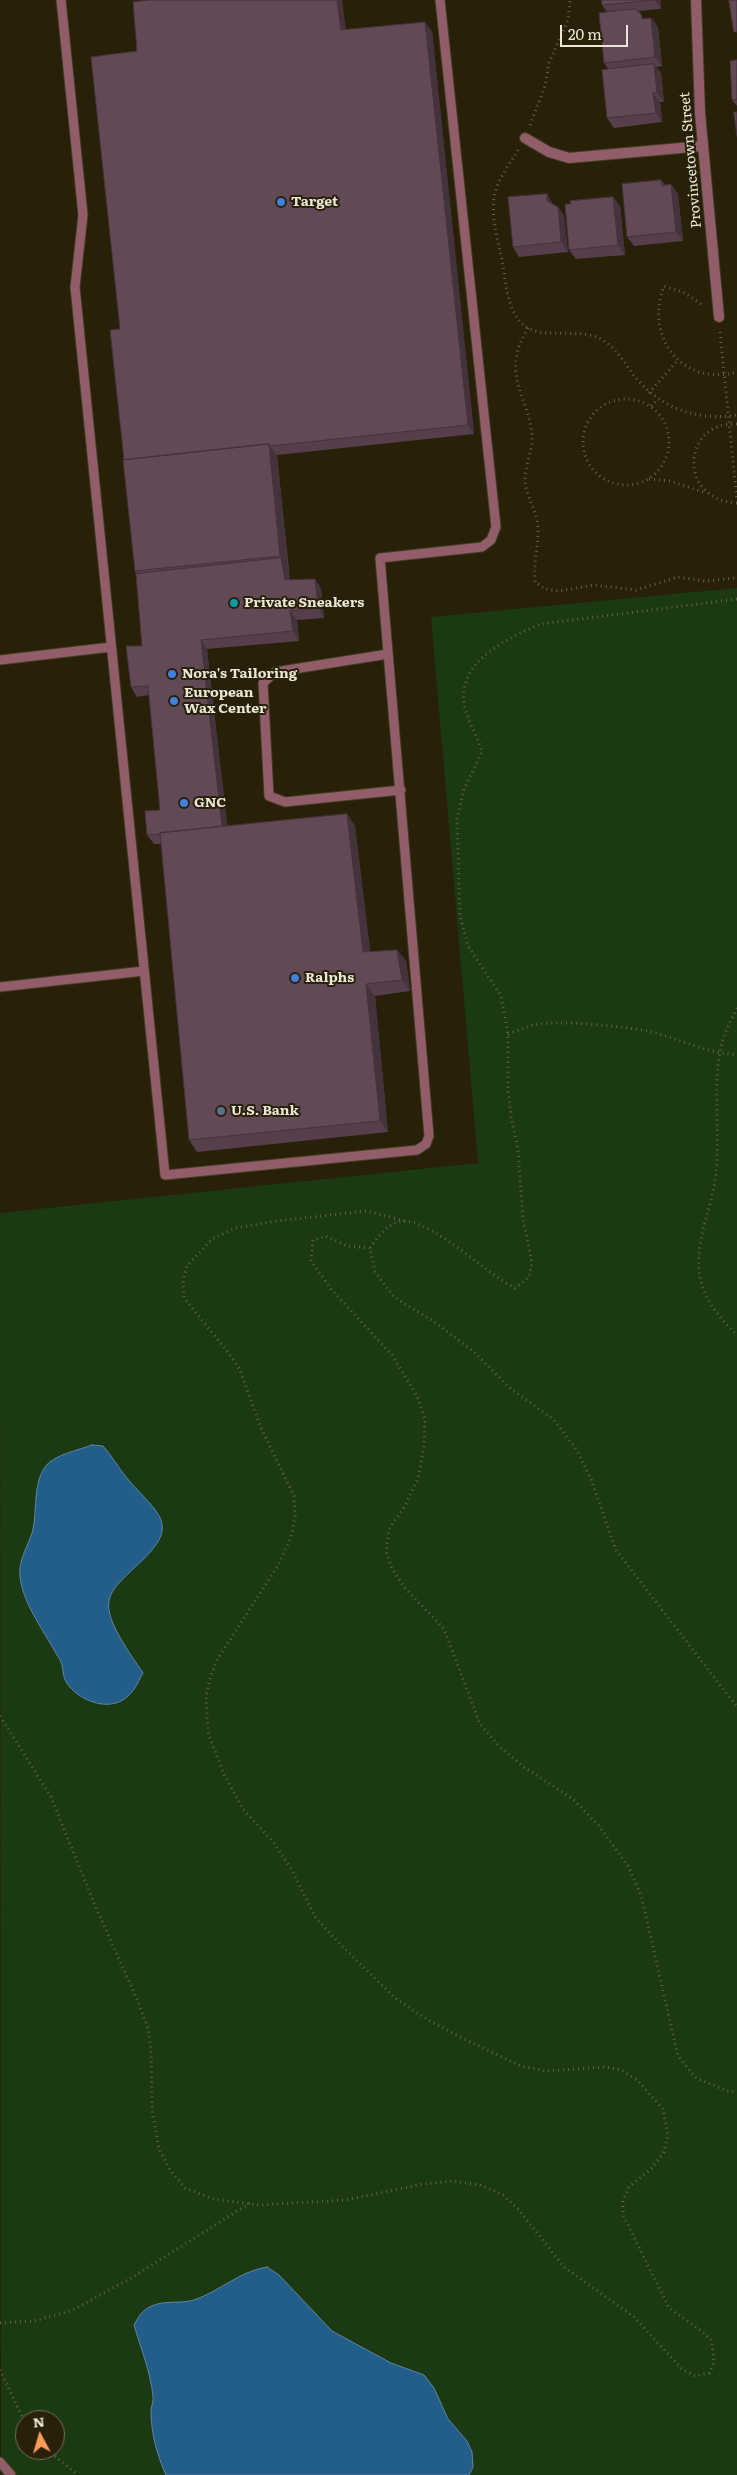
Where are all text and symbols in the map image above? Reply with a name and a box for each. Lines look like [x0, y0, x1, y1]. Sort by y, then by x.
scale bar [562, 15, 630, 47]
text: 20 m [568, 22, 602, 45]
street label: Provincetown Street [677, 91, 705, 229]
place label: Target [291, 194, 338, 210]
marker: Target [275, 196, 287, 208]
place label: Private Sneakers [244, 595, 364, 611]
marker: Private Sneakers [228, 597, 240, 609]
place label: Nora's Tailoring [182, 666, 297, 682]
marker: Nora's Tailoring [166, 668, 178, 680]
place label: European Wax Center [184, 685, 267, 718]
marker: European Wax Center [168, 695, 180, 707]
place label: GNC [194, 795, 226, 811]
marker: GNC [178, 797, 190, 809]
place label: Ralphs [305, 970, 354, 986]
marker: Ralphs [289, 972, 301, 984]
place label: U.S. Bank [231, 1103, 299, 1119]
marker: U.S. Bank [215, 1105, 227, 1117]
north arrow [15, 2410, 65, 2460]
text: N [32, 2411, 45, 2432]

